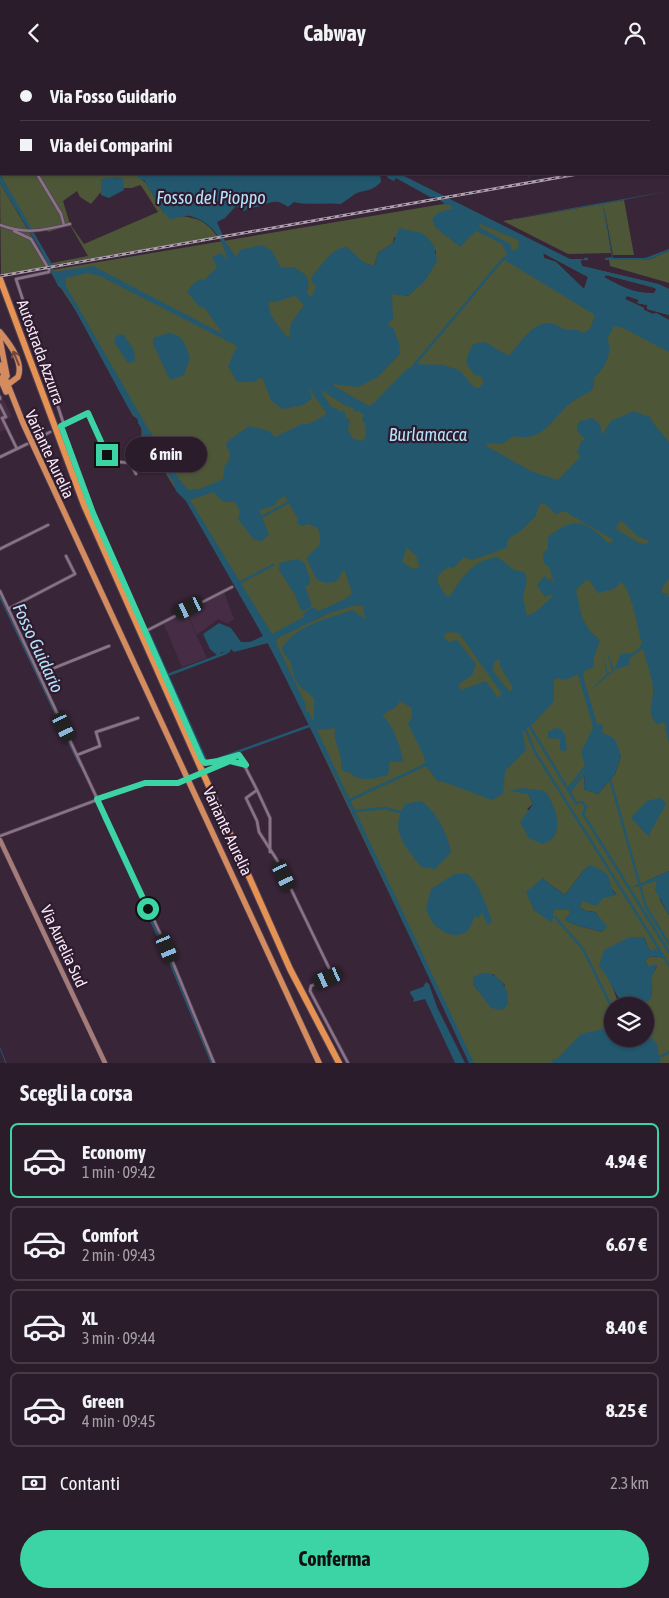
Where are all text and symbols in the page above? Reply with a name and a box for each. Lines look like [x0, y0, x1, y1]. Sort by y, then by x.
icon: back [20, 19, 48, 47]
icon: person [621, 19, 649, 47]
text: Cabway [303, 20, 366, 46]
text: Via Fosso Guidario [50, 85, 177, 107]
text: Via dei Comparini [50, 134, 172, 156]
water label: Fosso del Pioppo [156, 187, 266, 208]
street label: Autostrada Azzurra [14, 297, 68, 407]
one-way arrow [10, 351, 20, 366]
street label: Variante Aurelia [22, 407, 78, 501]
water label: Burlamacca [389, 424, 468, 445]
callout: 6 min [124, 437, 207, 473]
route end [96, 444, 118, 466]
text: 6 min [150, 445, 182, 463]
car [172, 595, 205, 621]
water label: Fosso Guidario [9, 600, 68, 696]
car [50, 710, 77, 744]
street label: Variante Aurelia [200, 784, 256, 878]
car [270, 859, 297, 893]
route start [137, 898, 159, 920]
street label: Via Aurelia Sud [37, 902, 91, 990]
car [154, 931, 179, 965]
car [311, 965, 344, 991]
map controls [604, 997, 654, 1047]
button: layers [604, 997, 654, 1047]
text: Scegli la corsa [20, 1080, 133, 1106]
icon: car [22, 1138, 67, 1183]
text: Economy [82, 1141, 146, 1163]
text: 4.94 € [606, 1150, 647, 1172]
text: 1 min · 09:42 [82, 1163, 155, 1181]
icon: car [22, 1221, 67, 1266]
text: Comfort [82, 1224, 138, 1246]
text: 6.67 € [606, 1233, 647, 1255]
text: 2 min · 09:43 [82, 1246, 155, 1264]
icon: car [22, 1304, 67, 1349]
text: XL [82, 1307, 98, 1329]
text: 8.40 € [606, 1316, 647, 1338]
text: 3 min · 09:44 [82, 1329, 155, 1347]
icon: car [22, 1387, 67, 1432]
text: Green [82, 1390, 124, 1412]
text: 8.25 € [606, 1399, 647, 1421]
text: 4 min · 09:45 [82, 1412, 155, 1430]
icon: cash [20, 1469, 48, 1497]
text: Contanti [60, 1472, 120, 1494]
text: 2.3 km [610, 1474, 649, 1492]
button: Conferma [20, 1530, 649, 1588]

